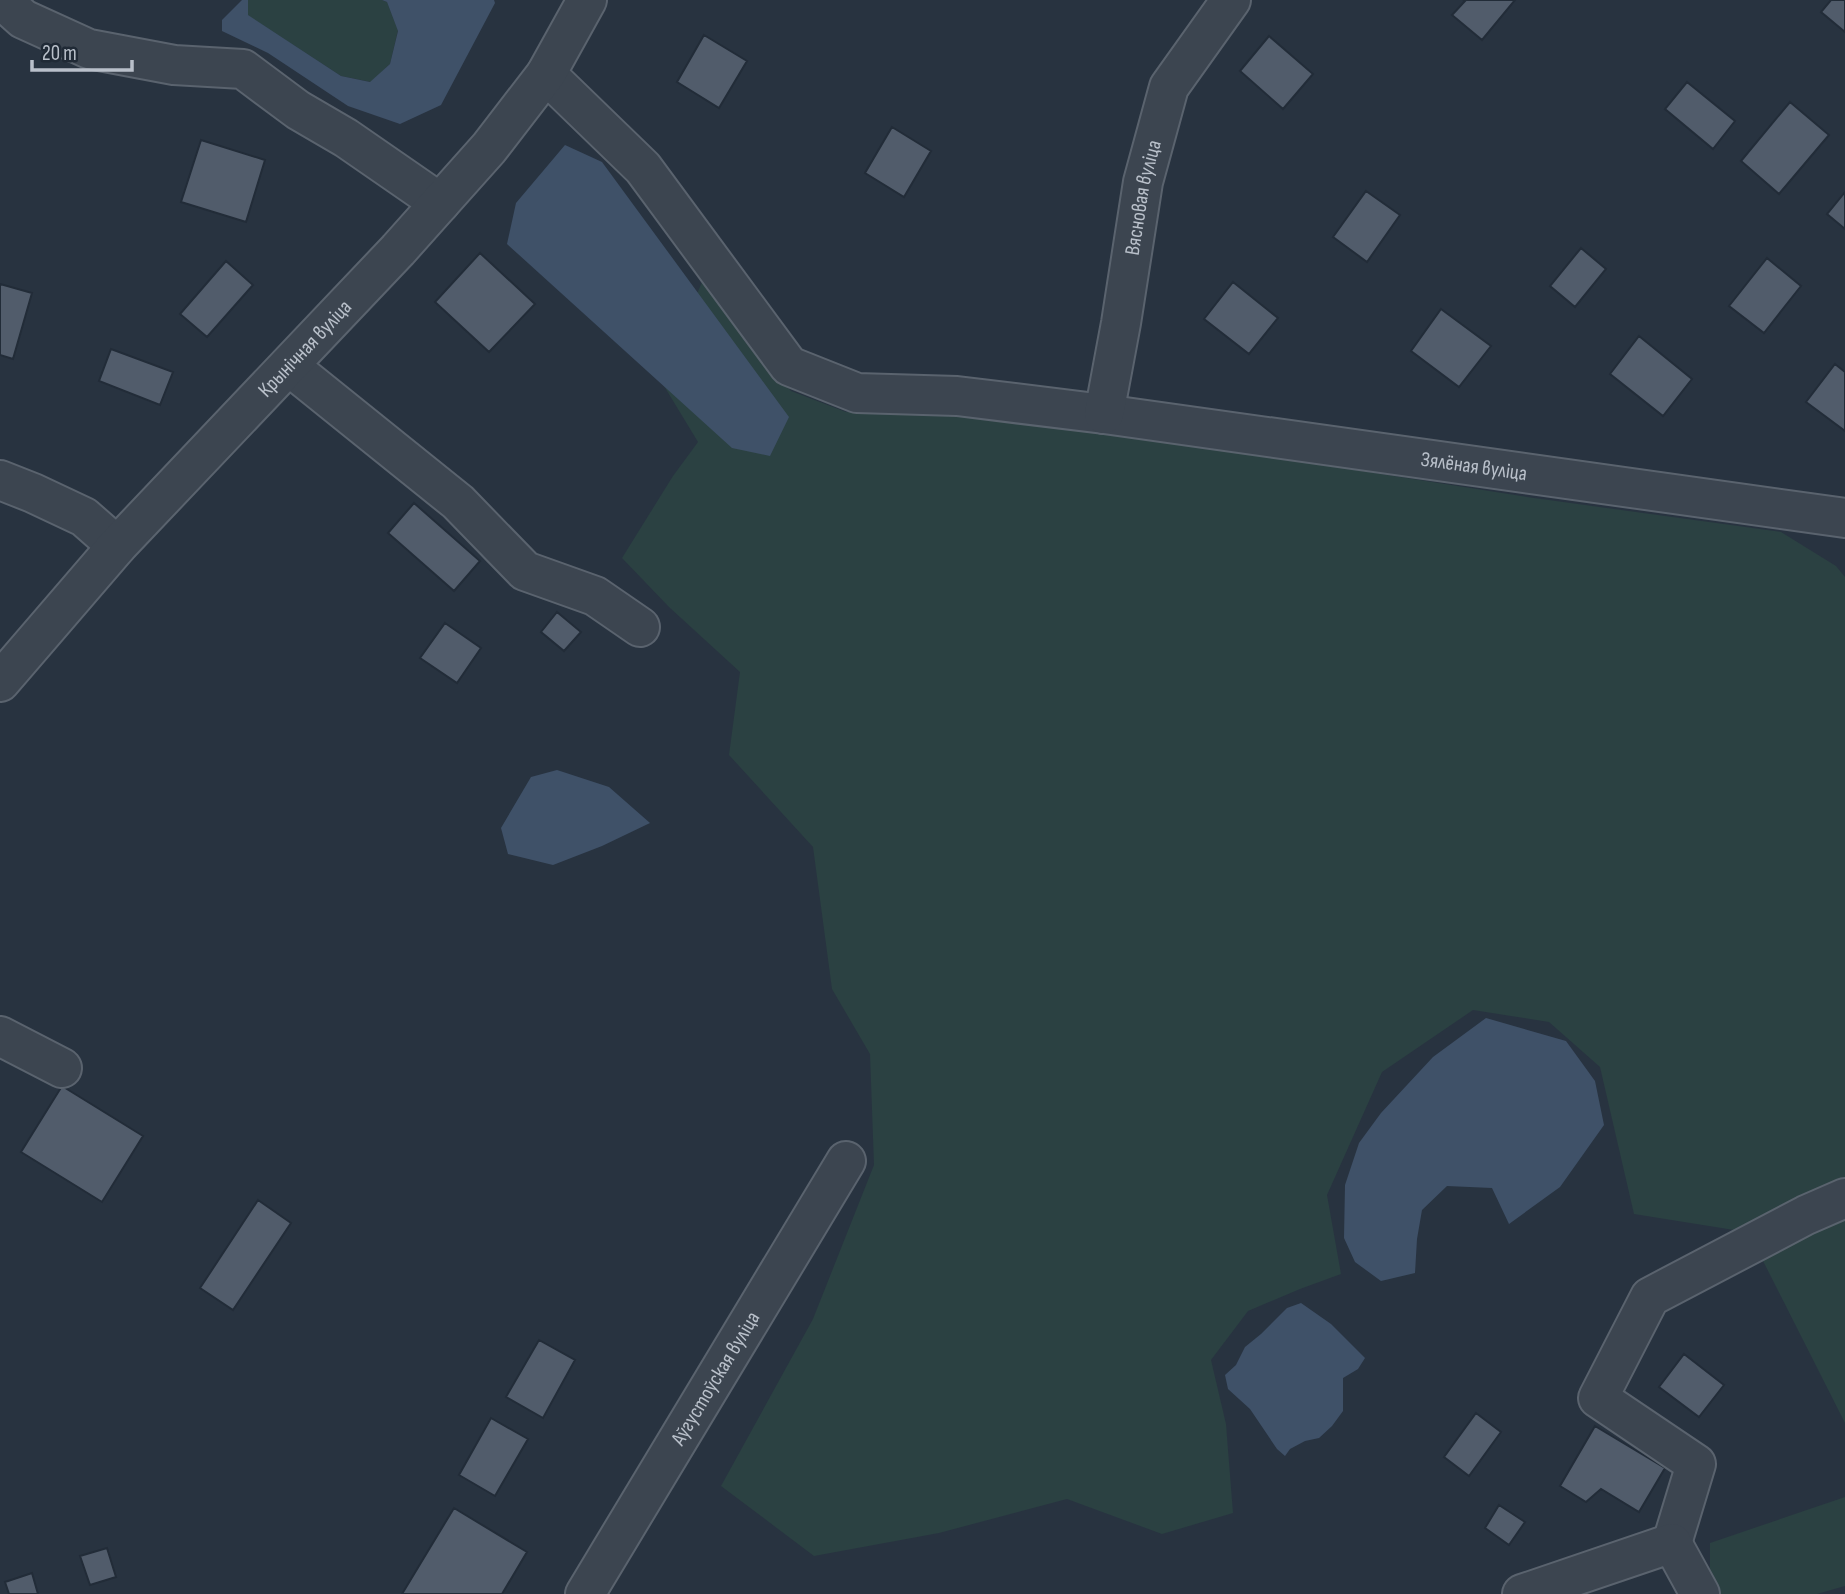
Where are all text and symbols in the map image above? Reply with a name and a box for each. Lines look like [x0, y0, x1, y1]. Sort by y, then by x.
scale bar [32, 28, 131, 72]
text: 20 m [42, 41, 77, 66]
street label: Вясновая вуліца [1120, 137, 1167, 257]
street label: Крынічная вуліца [253, 295, 357, 402]
street label: Зялёная вуліца [1419, 447, 1529, 486]
street label: Аўгустоўская вуліца [665, 1307, 765, 1451]

